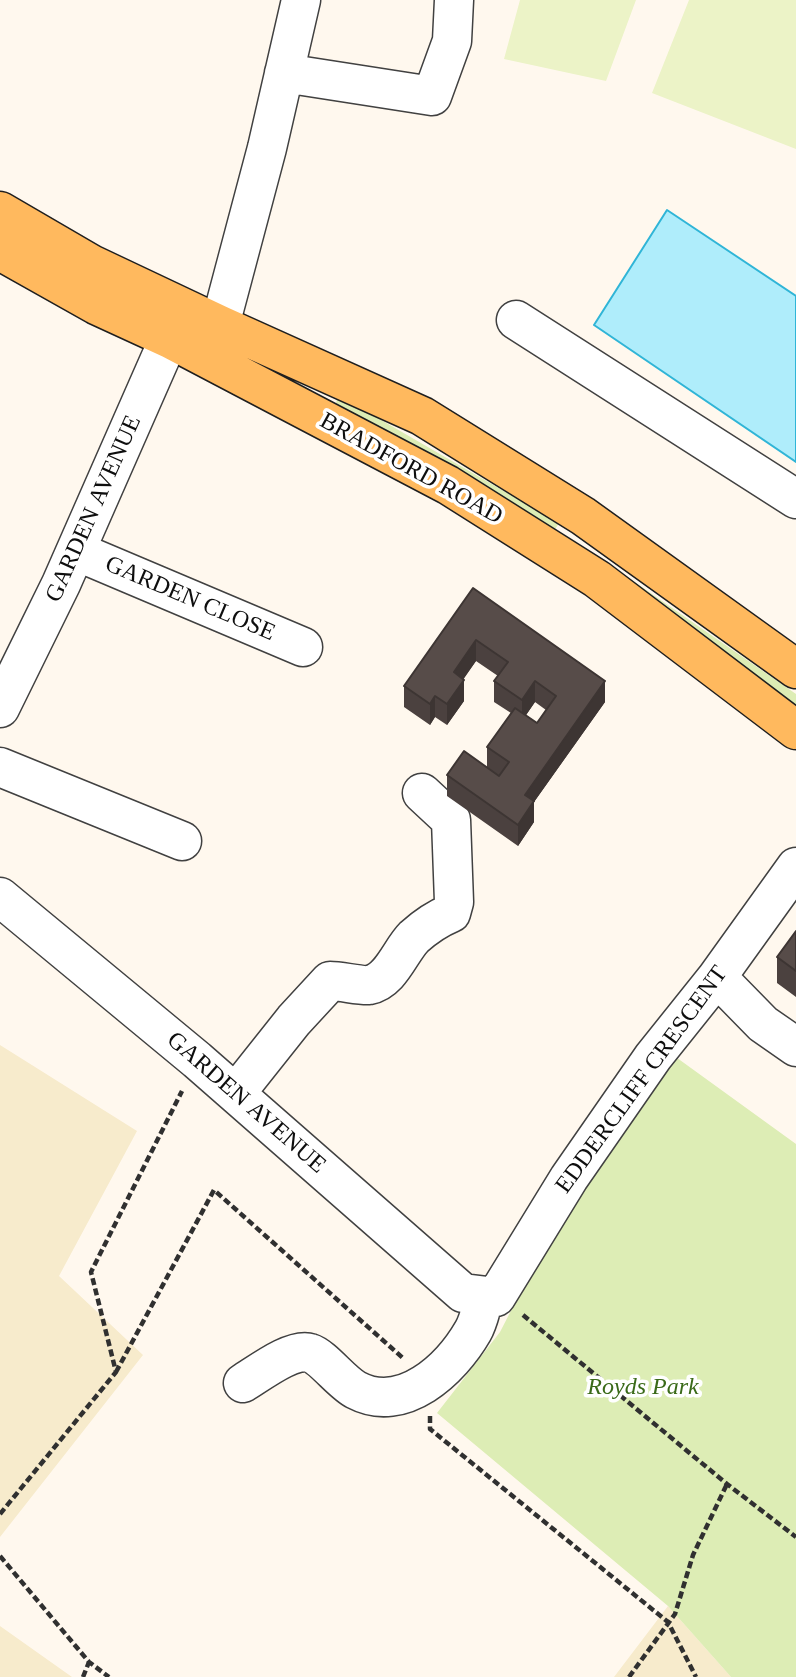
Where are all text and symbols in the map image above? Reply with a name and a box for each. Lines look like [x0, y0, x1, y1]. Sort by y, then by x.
street label: BRADFORD ROAD [315, 407, 507, 531]
street label: GARDEN AVENUE [40, 411, 148, 607]
street label: GARDEN CLOSE [101, 550, 279, 648]
street label: EDDERCLIFF CRESCENT [550, 961, 734, 1199]
street label: GARDEN AVENUE [160, 1026, 332, 1180]
park label: Royds Park [587, 1374, 699, 1402]

